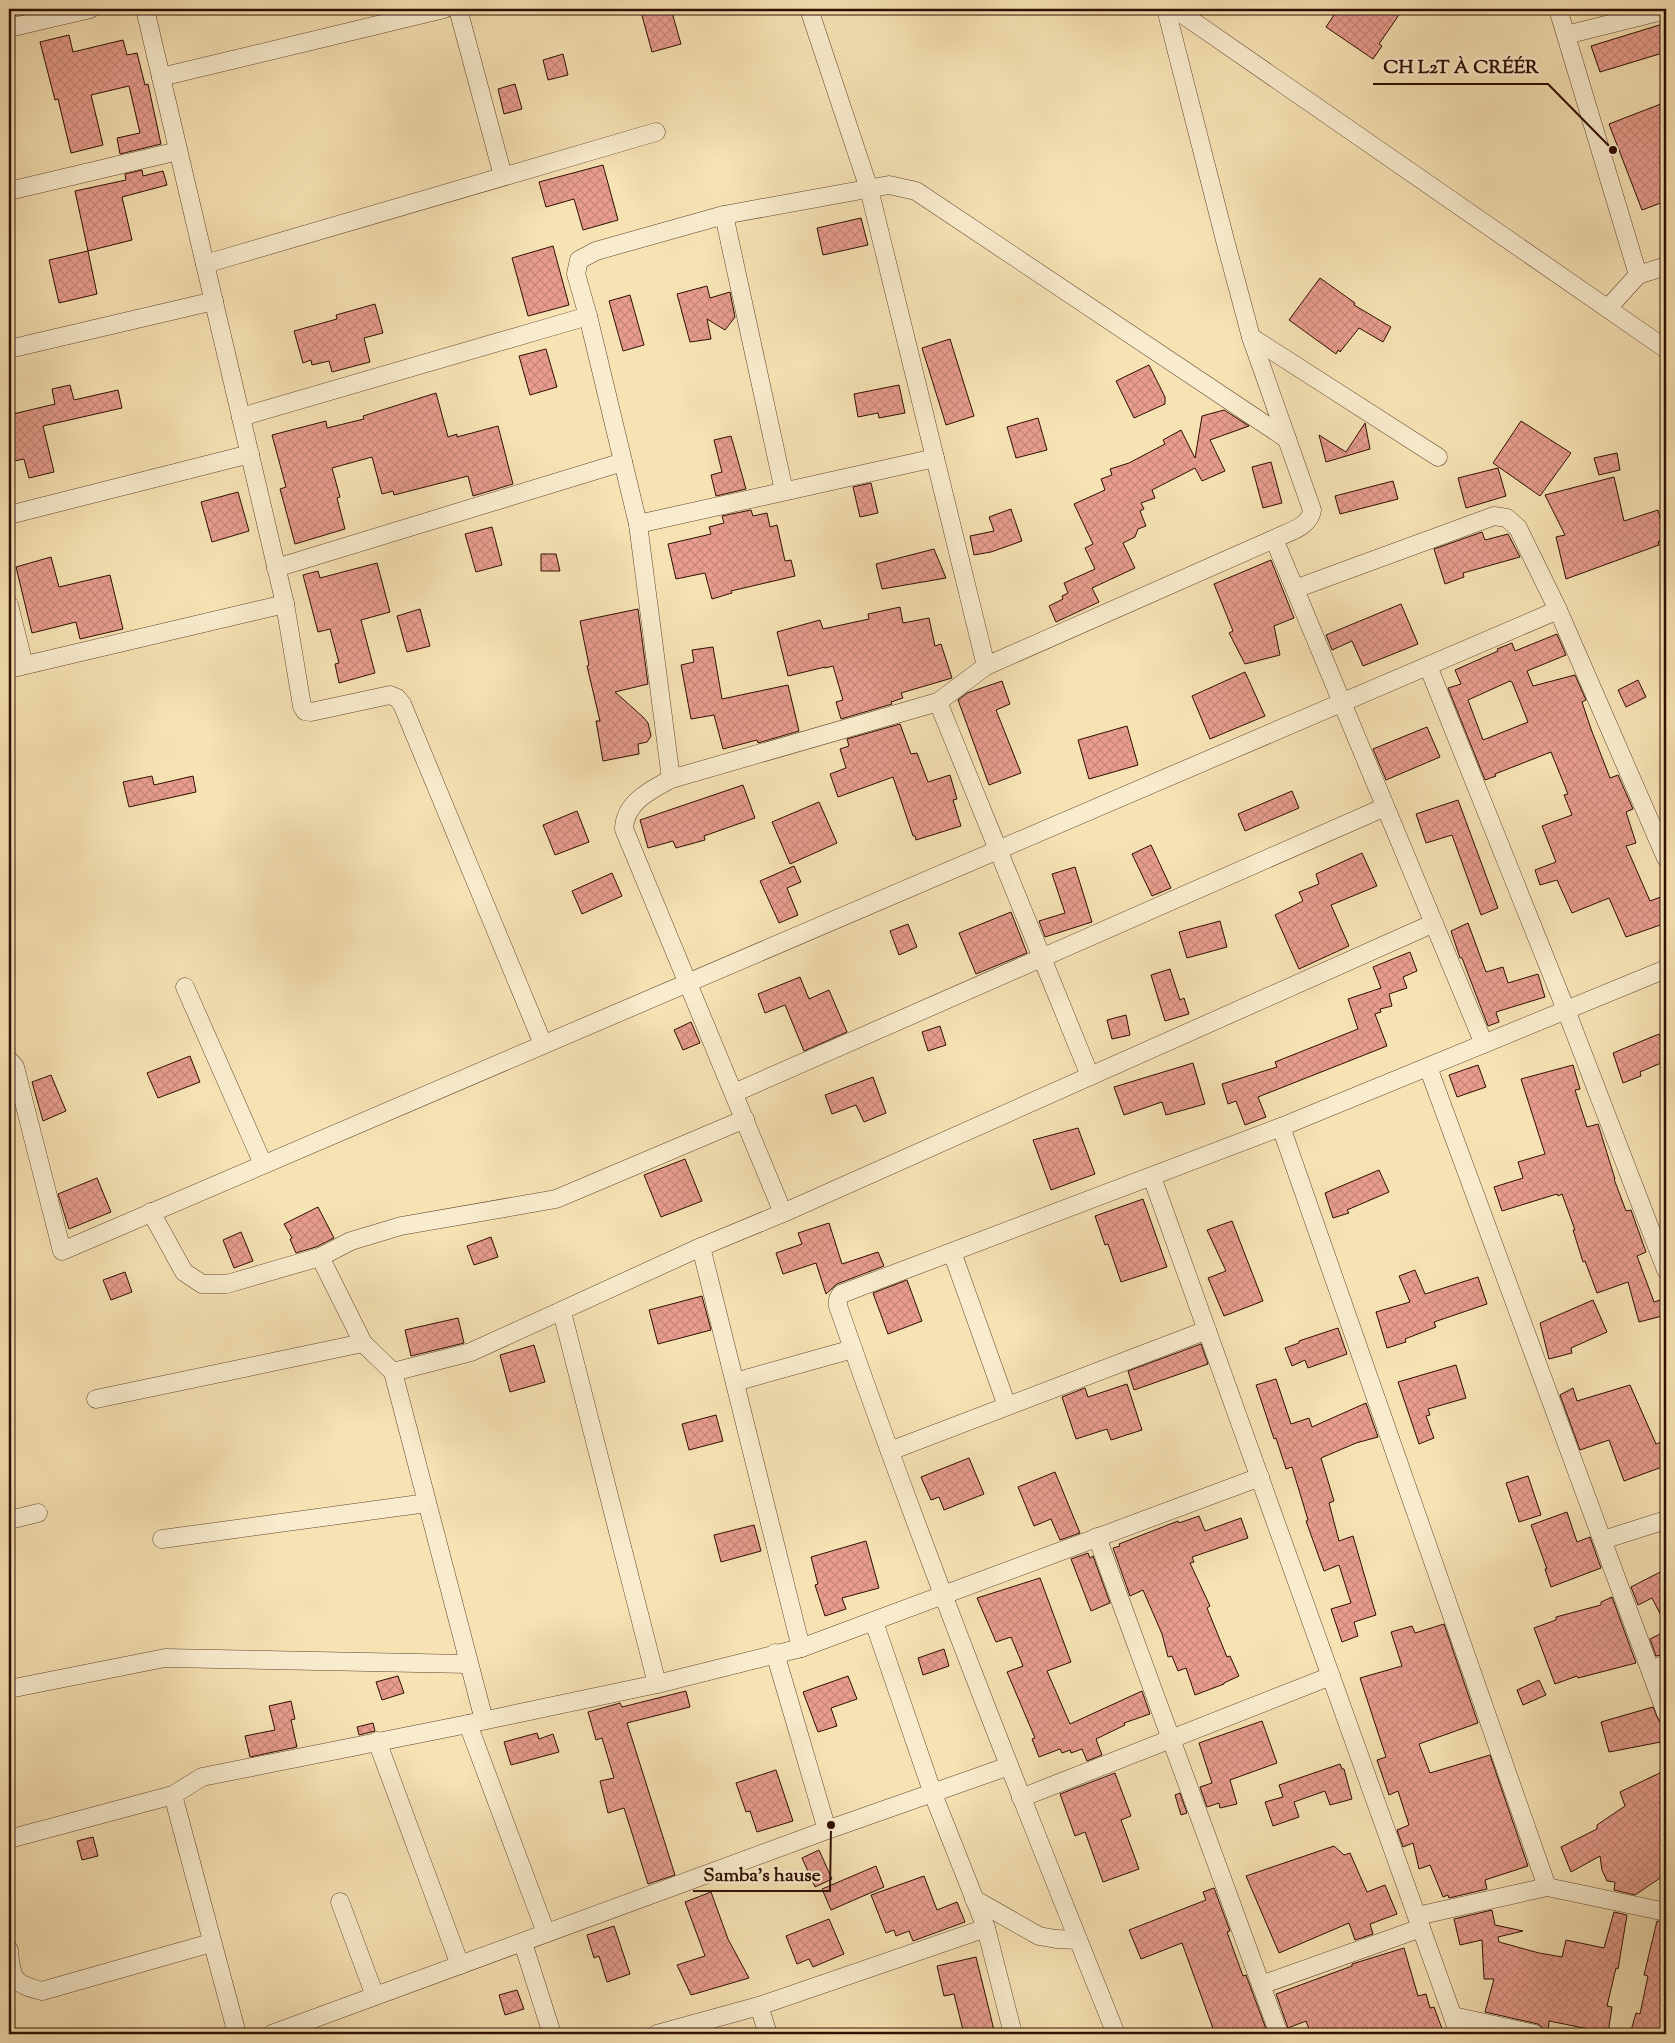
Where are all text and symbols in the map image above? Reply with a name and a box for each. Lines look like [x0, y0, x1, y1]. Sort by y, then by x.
callout: CH L2T À CRÉÉR [1373, 50, 1548, 84]
text: CH L2T À CRÉÉR [1383, 55, 1539, 82]
callout: Samba's hause [693, 1857, 830, 1891]
text: Samba's hause [703, 1863, 821, 1890]

